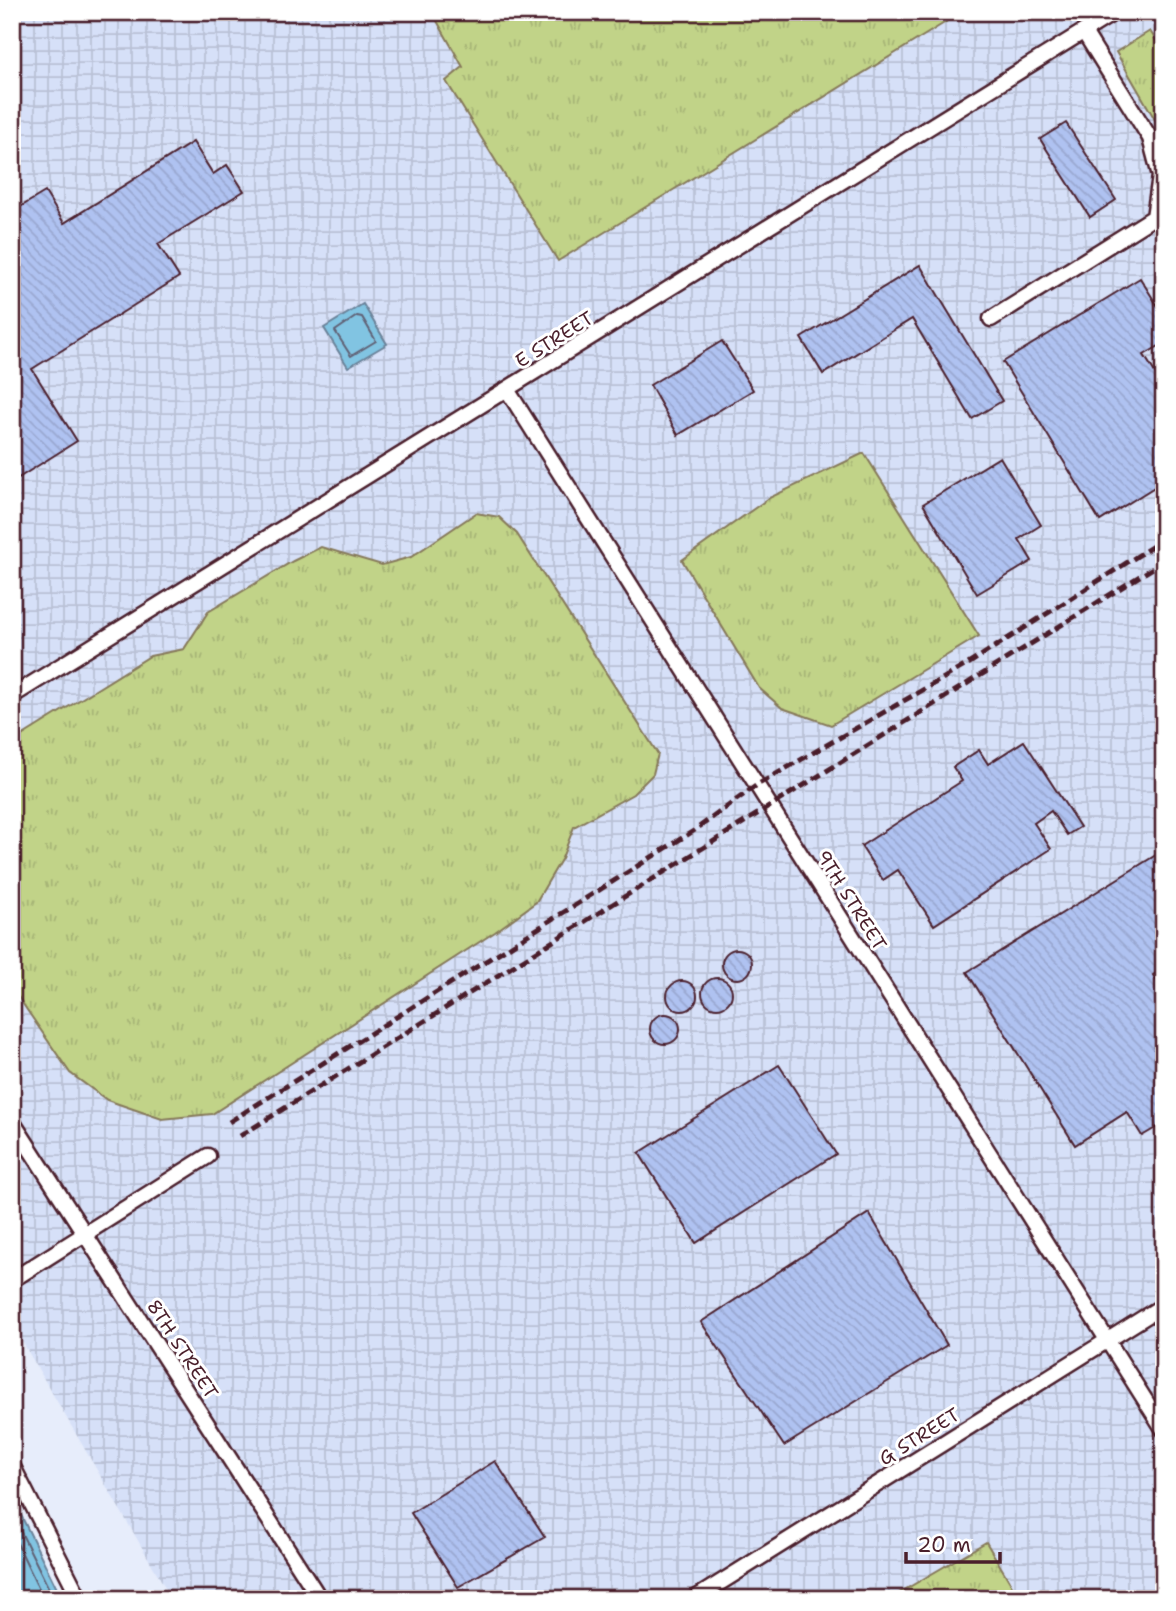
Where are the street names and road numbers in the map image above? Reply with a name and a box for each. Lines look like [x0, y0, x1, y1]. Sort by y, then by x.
street label: E STREET [510, 305, 598, 373]
street label: 9TH STREET [811, 846, 892, 955]
street label: 8TH STREET [141, 1295, 224, 1404]
street label: G STREET [874, 1402, 964, 1471]

